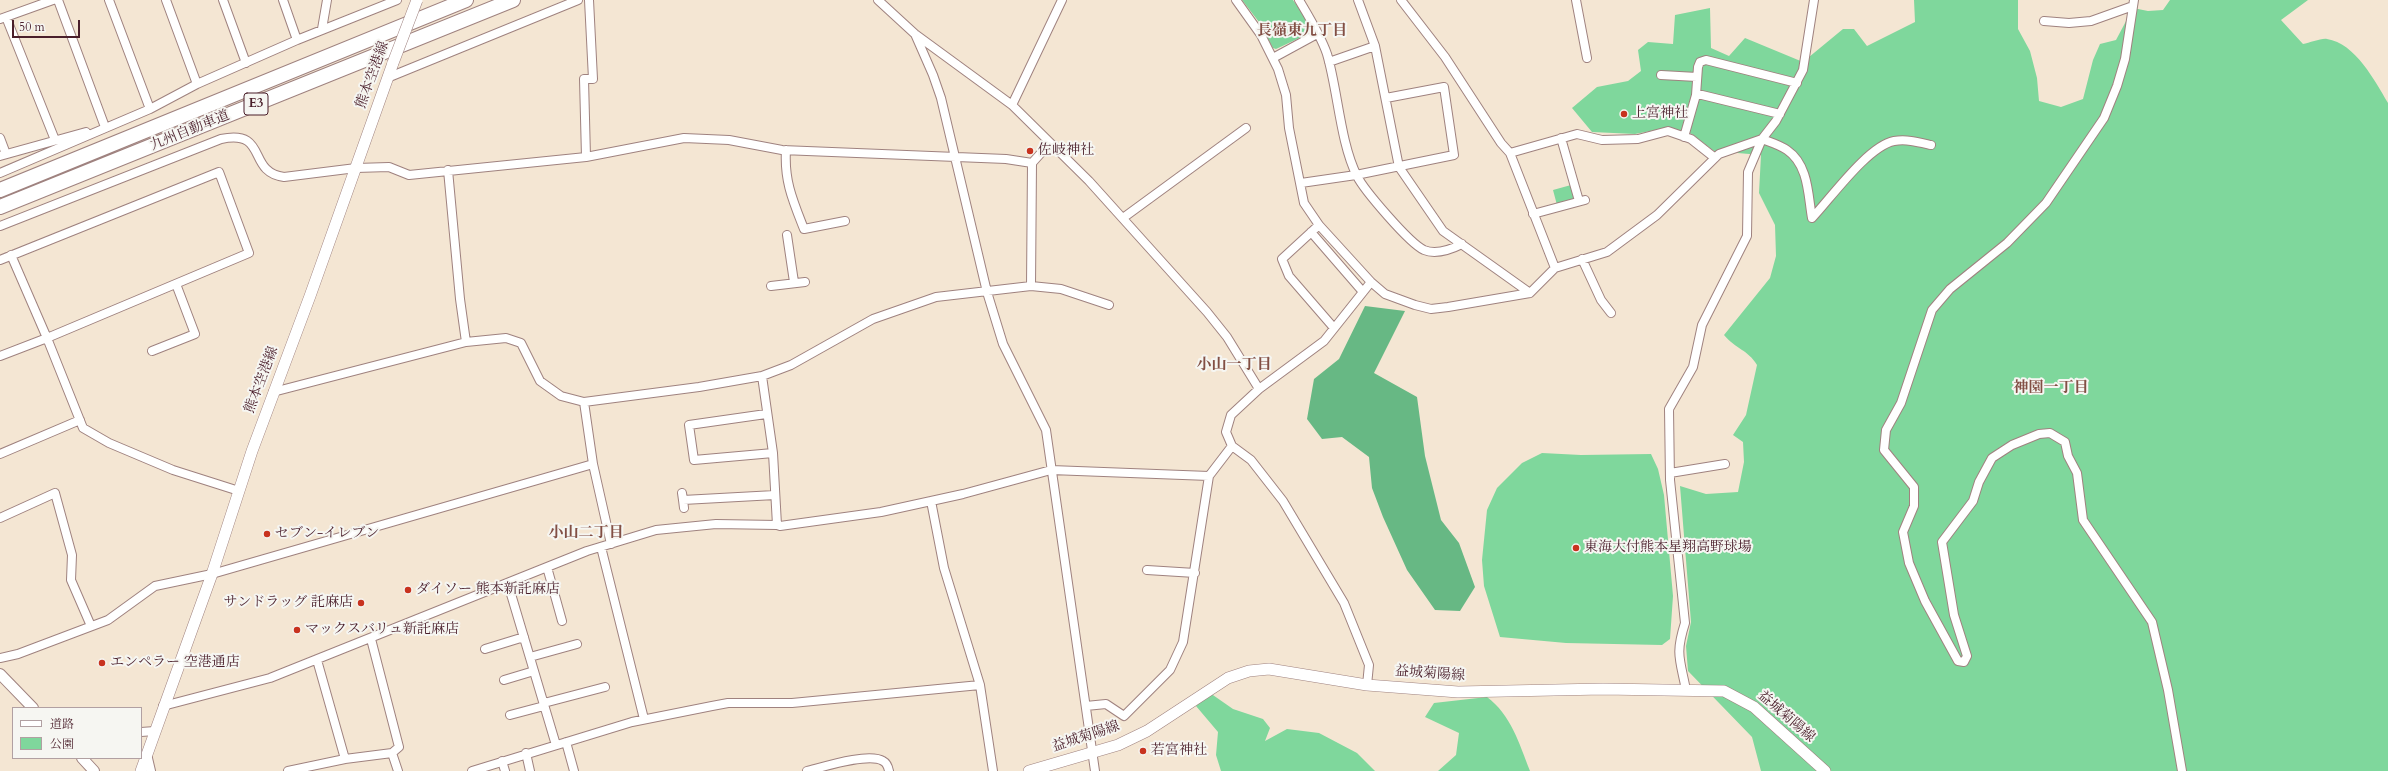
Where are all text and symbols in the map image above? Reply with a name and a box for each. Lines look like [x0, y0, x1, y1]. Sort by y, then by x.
scale bar [14, 12, 82, 38]
text: 50 m [19, 19, 45, 35]
district label: 長嶺東九丁目 [1257, 23, 1347, 41]
street label: 熊本空港線 [353, 39, 393, 111]
road number: E3 [244, 93, 268, 115]
place label: 上宮神社 [1632, 106, 1688, 122]
street label: 九州自動車道 [148, 107, 232, 155]
marker: 上宮神社 [1619, 109, 1629, 119]
place label: 佐岐神社 [1038, 143, 1094, 159]
marker: 佐岐神社 [1025, 146, 1035, 156]
street label: 熊本空港線 [242, 344, 282, 416]
district label: 小山一丁目 [1197, 357, 1271, 375]
district label: 神園一丁目 [2014, 380, 2088, 398]
district label: 小山二丁目 [549, 525, 623, 543]
place label: セブン-イレブン [275, 526, 379, 542]
marker: セブン-イレブン [262, 529, 272, 539]
place label: 東海大付熊本星翔高野球場 [1584, 540, 1752, 556]
marker: 東海大付熊本星翔高野球場 [1571, 543, 1581, 553]
place label: ダイソー 熊本新託麻店 [416, 582, 560, 598]
marker: ダイソー 熊本新託麻店 [403, 585, 413, 595]
place label: サンドラッグ 託麻店 [223, 595, 353, 611]
marker: サンドラッグ 託麻店 [356, 598, 366, 608]
place label: マックスバリュ新託麻店 [305, 622, 459, 638]
marker: マックスバリュ新託麻店 [292, 625, 302, 635]
place label: エンペラー 空港通店 [110, 655, 240, 671]
marker: エンペラー 空港通店 [97, 658, 107, 668]
street label: 益城菊陽線 [1394, 663, 1466, 685]
street label: 益城菊陽線 [1754, 688, 1818, 746]
legend [12, 707, 142, 759]
text: 道路 [50, 716, 74, 732]
street label: 益城菊陽線 [1050, 718, 1122, 756]
text: 公園 [50, 736, 74, 752]
place label: 若宮神社 [1151, 743, 1207, 759]
marker: 若宮神社 [1138, 746, 1148, 756]

